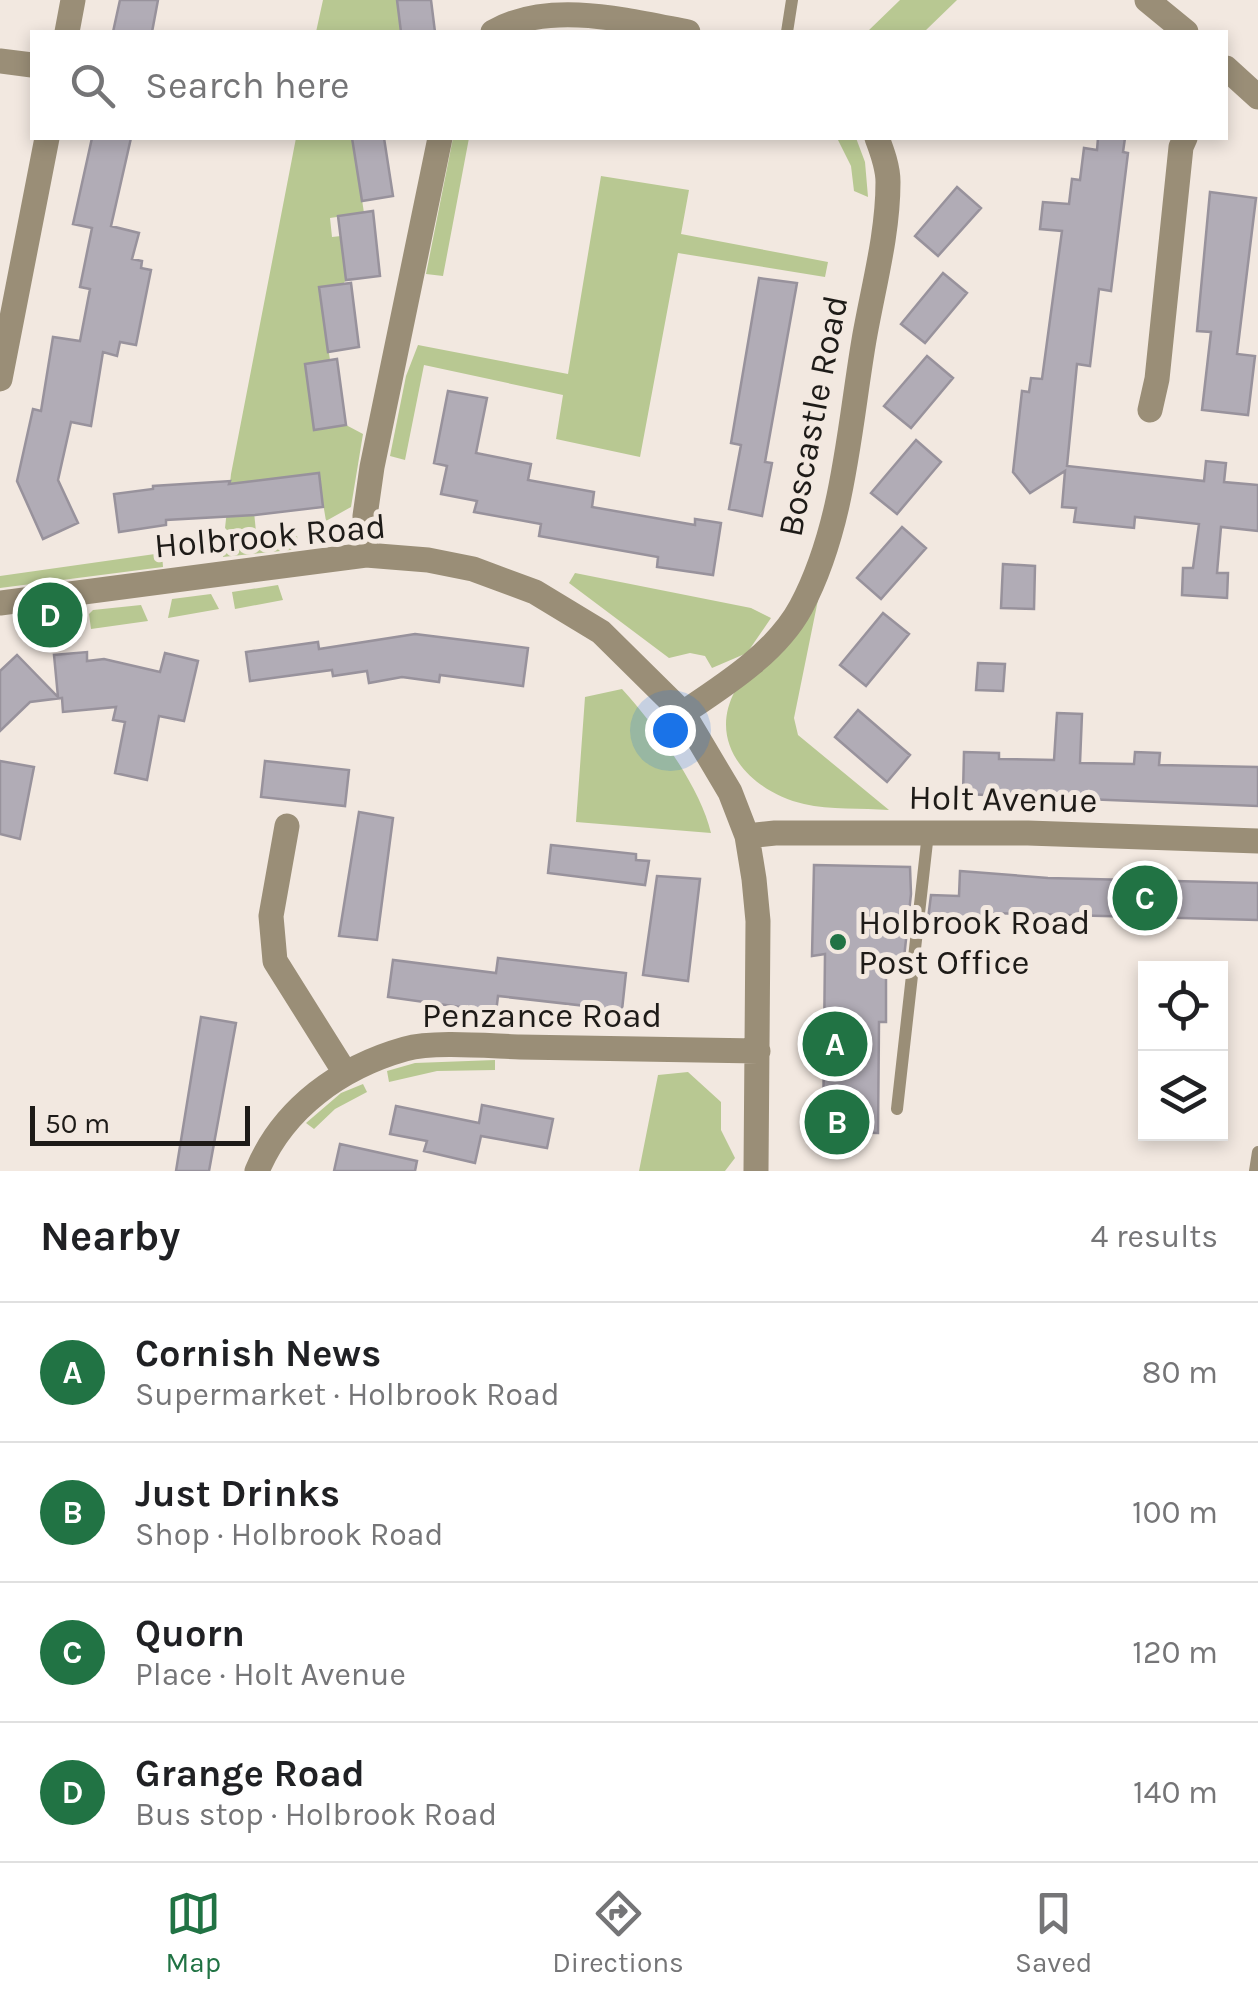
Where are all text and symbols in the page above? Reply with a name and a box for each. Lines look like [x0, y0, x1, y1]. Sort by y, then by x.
search box [30, 30, 1228, 140]
icon: search [65, 58, 120, 113]
text: Search here [145, 63, 349, 108]
street label: Boscastle Road [770, 292, 856, 540]
street label: Holbrook Road [152, 505, 388, 567]
pin: D [18, 578, 82, 652]
your location [645, 705, 696, 756]
street label: Holt Avenue [908, 777, 1098, 821]
pin: C [1112, 860, 1178, 936]
place label: Holbrook Road Post Office [858, 902, 1091, 983]
marker: Holbrook Road Post Office [827, 931, 849, 953]
map controls [1138, 961, 1228, 1141]
button: locate [1138, 961, 1228, 1051]
street label: Penzance Road [422, 995, 662, 1036]
pin: A [802, 1006, 868, 1082]
button: layers [1138, 1051, 1228, 1141]
pin: B [804, 1084, 870, 1160]
scale bar [30, 1101, 250, 1146]
text: 50 m [45, 1107, 110, 1140]
text: Nearby [40, 1211, 180, 1261]
text: 4 results [1091, 1218, 1218, 1255]
text: Cornish News [135, 1331, 381, 1376]
text: A [62, 1354, 83, 1391]
text: 80 m [1142, 1354, 1218, 1391]
text: Supermarket · Holbrook Road [135, 1376, 560, 1413]
text: Just Drinks [135, 1471, 340, 1516]
text: B [62, 1494, 83, 1531]
text: 100 m [1132, 1494, 1218, 1531]
text: Shop · Holbrook Road [135, 1516, 443, 1553]
text: Quorn [135, 1611, 245, 1656]
text: C [62, 1634, 83, 1671]
text: 120 m [1132, 1634, 1218, 1671]
text: Place · Holt Avenue [135, 1656, 406, 1693]
text: Grange Road [135, 1751, 365, 1796]
text: D [62, 1774, 83, 1811]
text: 140 m [1133, 1774, 1218, 1811]
text: Bus stop · Holbrook Road [135, 1796, 497, 1833]
tab: Map [166, 1886, 221, 1979]
tab: Directions [552, 1886, 684, 1979]
tab: Saved [1015, 1886, 1092, 1979]

